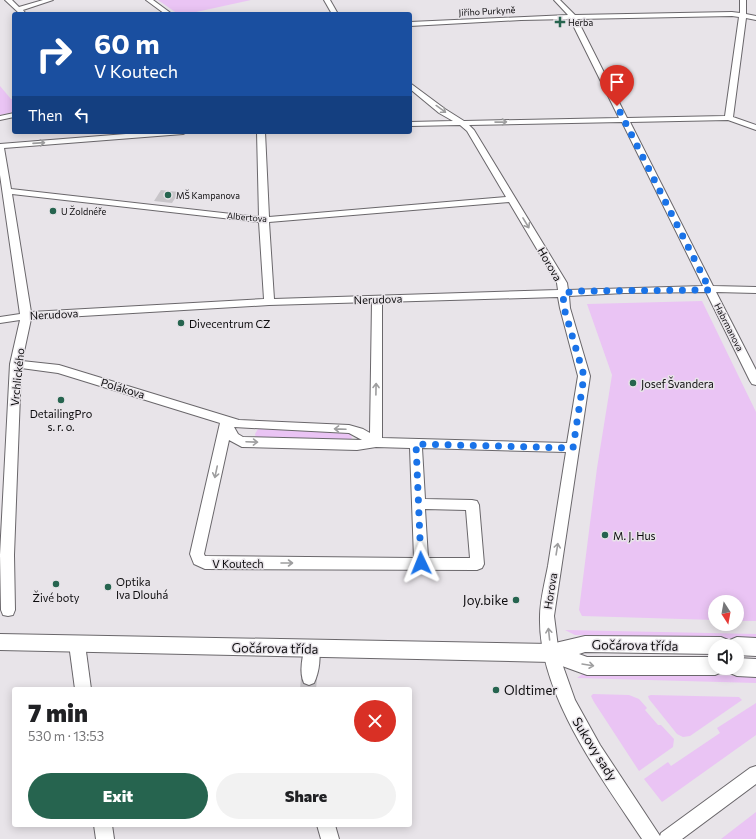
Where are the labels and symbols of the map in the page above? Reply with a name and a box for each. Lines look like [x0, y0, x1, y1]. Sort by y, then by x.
street label: Jiřího Purkyně [458, 4, 516, 18]
marker: Herba [555, 17, 565, 27]
place label: Herba [568, 17, 593, 28]
pin [600, 65, 634, 106]
one-way arrow [435, 105, 446, 113]
one-way arrow [494, 118, 507, 126]
one-way arrow [32, 140, 45, 147]
place label: MŠ Kampanova [176, 189, 240, 201]
marker: MŠ Kampanova [163, 190, 173, 200]
place label: U Žoldnéře [61, 205, 107, 217]
marker: U Žoldnéře [48, 206, 58, 216]
street label: Albertova [226, 210, 268, 224]
one-way arrow [522, 217, 530, 229]
street label: Horova [535, 245, 565, 283]
street label: Nerudova [353, 292, 403, 306]
street label: Habrmanova [712, 301, 746, 353]
street label: Nerudova [29, 306, 79, 322]
place label: Divecentrum CZ [189, 317, 270, 330]
marker: Divecentrum CZ [176, 318, 186, 328]
street label: Vrchlického [7, 347, 27, 407]
street label: Polákova [100, 375, 146, 401]
place label: Josef Švandera [641, 376, 714, 391]
marker: Josef Švandera [628, 378, 638, 388]
one-way arrow [372, 383, 380, 396]
marker: DetailingPro s. r. o. [56, 395, 66, 405]
place label: DetailingPro s. r. o. [30, 407, 93, 433]
one-way arrow [334, 425, 347, 432]
one-way arrow [245, 438, 258, 446]
one-way arrow [211, 465, 219, 478]
place label: M. J. Hus [613, 529, 656, 543]
marker: M. J. Hus [600, 530, 610, 540]
position arrow [400, 542, 442, 584]
one-way arrow [553, 543, 561, 556]
street label: V Koutech [212, 557, 264, 570]
one-way arrow [280, 559, 293, 567]
street label: Horova [541, 572, 559, 610]
place label: Optika Iva Dlouhá [116, 575, 168, 601]
marker: Živé boty [51, 579, 61, 589]
marker: Optika Iva Dlouhá [103, 582, 113, 592]
place label: Živé boty [33, 590, 80, 604]
place label: Joy.bike [463, 592, 508, 608]
marker: Joy.bike [511, 595, 521, 605]
north arrow [708, 595, 744, 631]
one-way arrow [545, 628, 552, 641]
street label: Gočárova třída [591, 636, 679, 654]
street label: Gočárova třída [231, 639, 319, 657]
one-way arrow [581, 661, 594, 669]
place label: Oldtimer [504, 682, 558, 698]
marker: Oldtimer [491, 685, 501, 695]
street label: Sukovy sady [569, 714, 621, 784]

